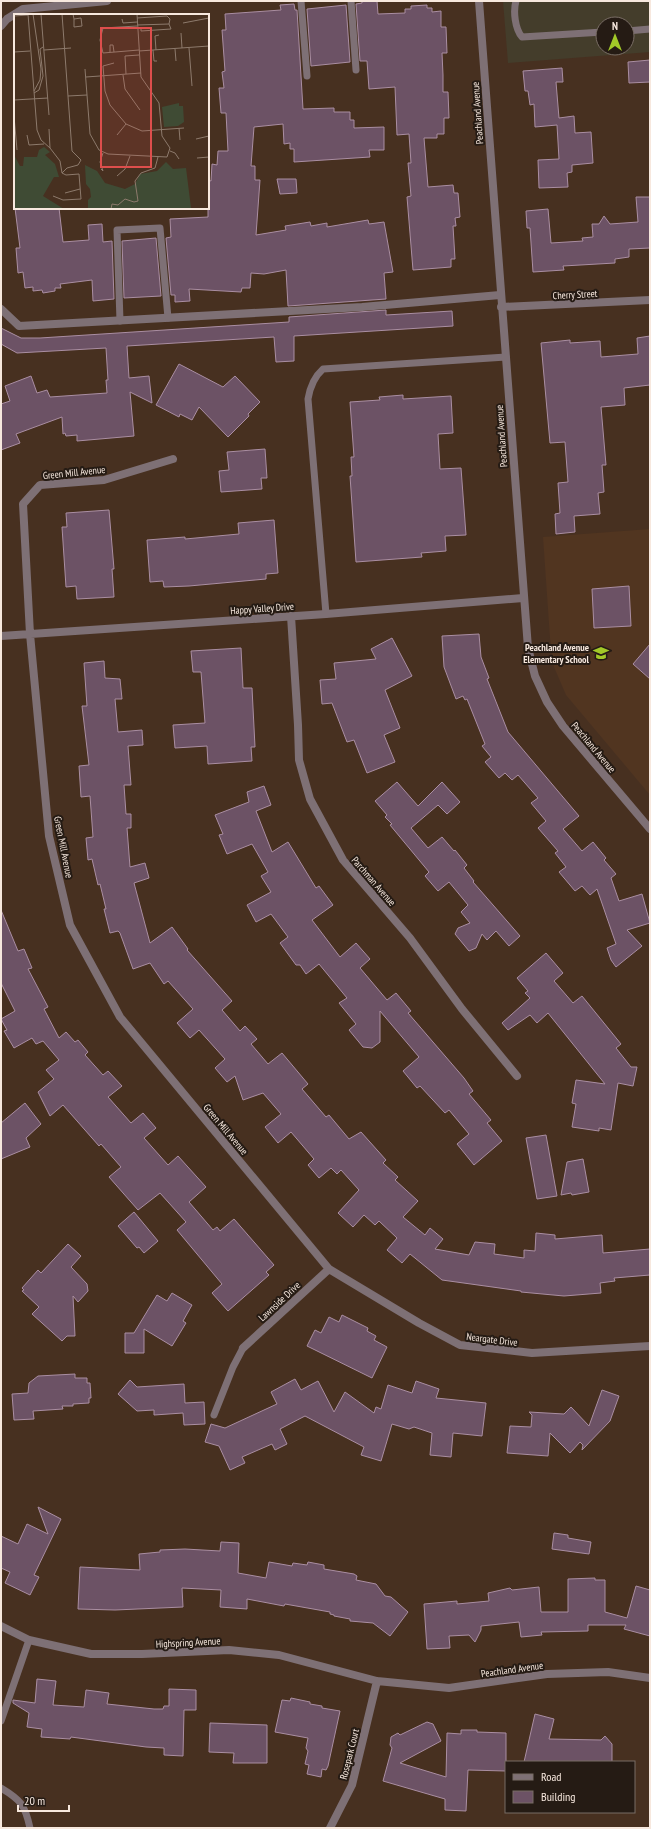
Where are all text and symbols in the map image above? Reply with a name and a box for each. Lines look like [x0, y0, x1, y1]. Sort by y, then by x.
inset map [14, 14, 209, 209]
north arrow [595, 16, 635, 56]
text: N [612, 19, 618, 33]
street label: Peachland Avenue [469, 81, 486, 145]
street label: Cherry Street [552, 287, 598, 302]
street label: Peachland Avenue [493, 404, 510, 468]
street label: Green Mill Avenue [42, 463, 106, 482]
street label: Happy Valley Drive [230, 600, 294, 617]
place label: Peachland Avenue Elementary School [523, 641, 590, 666]
school or university icon: Peachland Avenue Elementary School [592, 644, 610, 662]
street label: Peachland Avenue [569, 719, 619, 775]
street label: Green Mill Avenue [51, 815, 76, 879]
street label: Parchman Avenue [349, 854, 399, 909]
street label: Green Mill Avenue [200, 1101, 251, 1158]
street label: Lawnside Drive [256, 1279, 303, 1324]
street label: Neargate Drive [466, 1330, 518, 1349]
street label: Highspring Avenue [155, 1634, 221, 1651]
street label: Peachland Avenue [480, 1659, 544, 1680]
street label: Rosepark Court [337, 1727, 362, 1781]
legend [505, 1761, 635, 1813]
text: Road [541, 1769, 561, 1784]
scale bar [18, 1787, 69, 1813]
text: Building [541, 1789, 576, 1804]
text: 20 m [24, 1793, 45, 1808]

